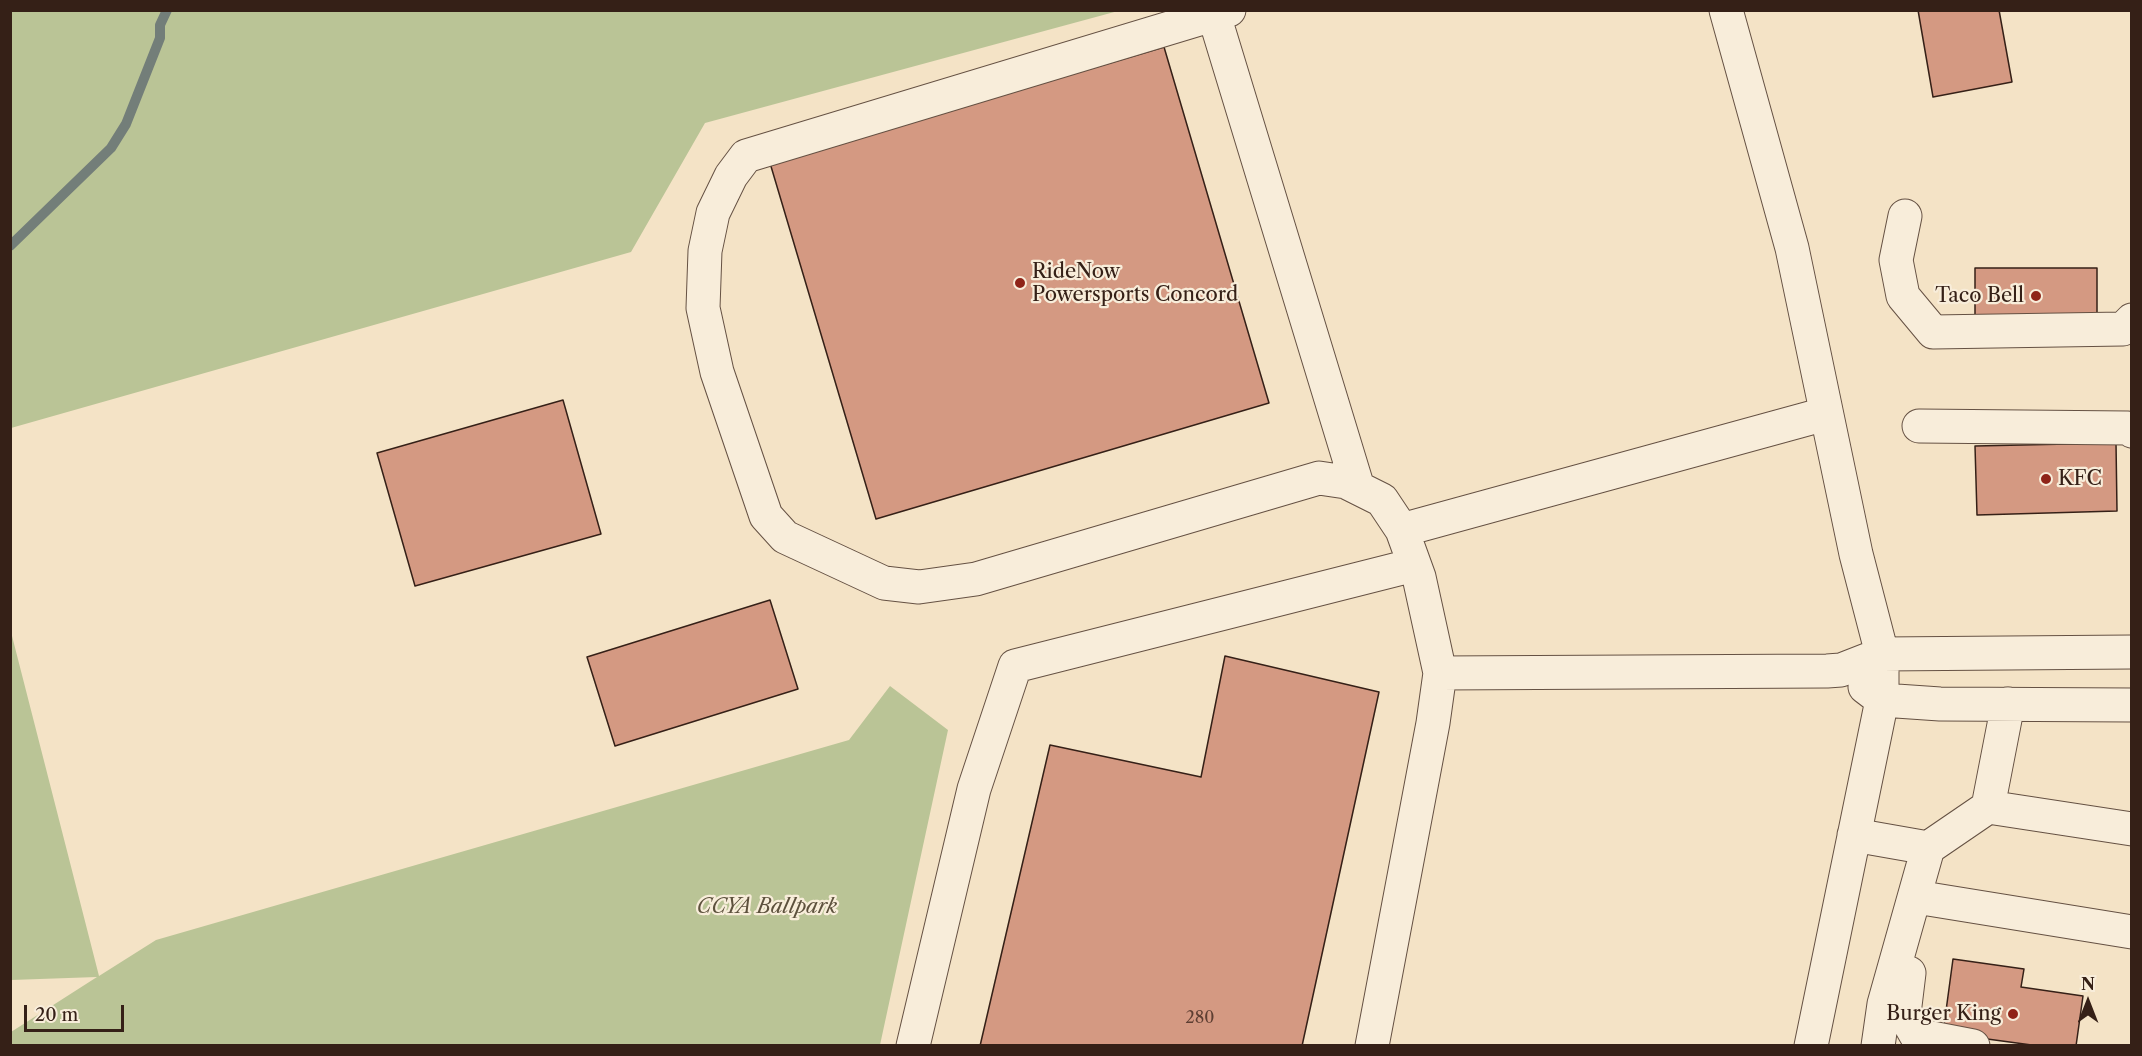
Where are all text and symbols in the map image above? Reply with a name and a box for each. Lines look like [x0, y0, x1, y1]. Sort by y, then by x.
place label: RideNow Powersports Concord [1032, 260, 1238, 307]
marker: RideNow Powersports Concord [1013, 276, 1027, 290]
place label: Taco Bell [1935, 284, 2024, 308]
marker: Taco Bell [2029, 289, 2043, 303]
place label: KFC [2058, 467, 2102, 491]
marker: KFC [2039, 472, 2053, 486]
park label: CCYA Ballpark [697, 895, 837, 919]
north arrow [2058, 972, 2118, 1032]
text: N [2081, 974, 2095, 994]
scale bar [27, 993, 128, 1031]
place label: Burger King [1886, 1002, 2001, 1026]
text: 20 m [35, 1004, 78, 1026]
marker: Burger King [2006, 1007, 2020, 1021]
house number: 280 [1186, 1008, 1214, 1028]

